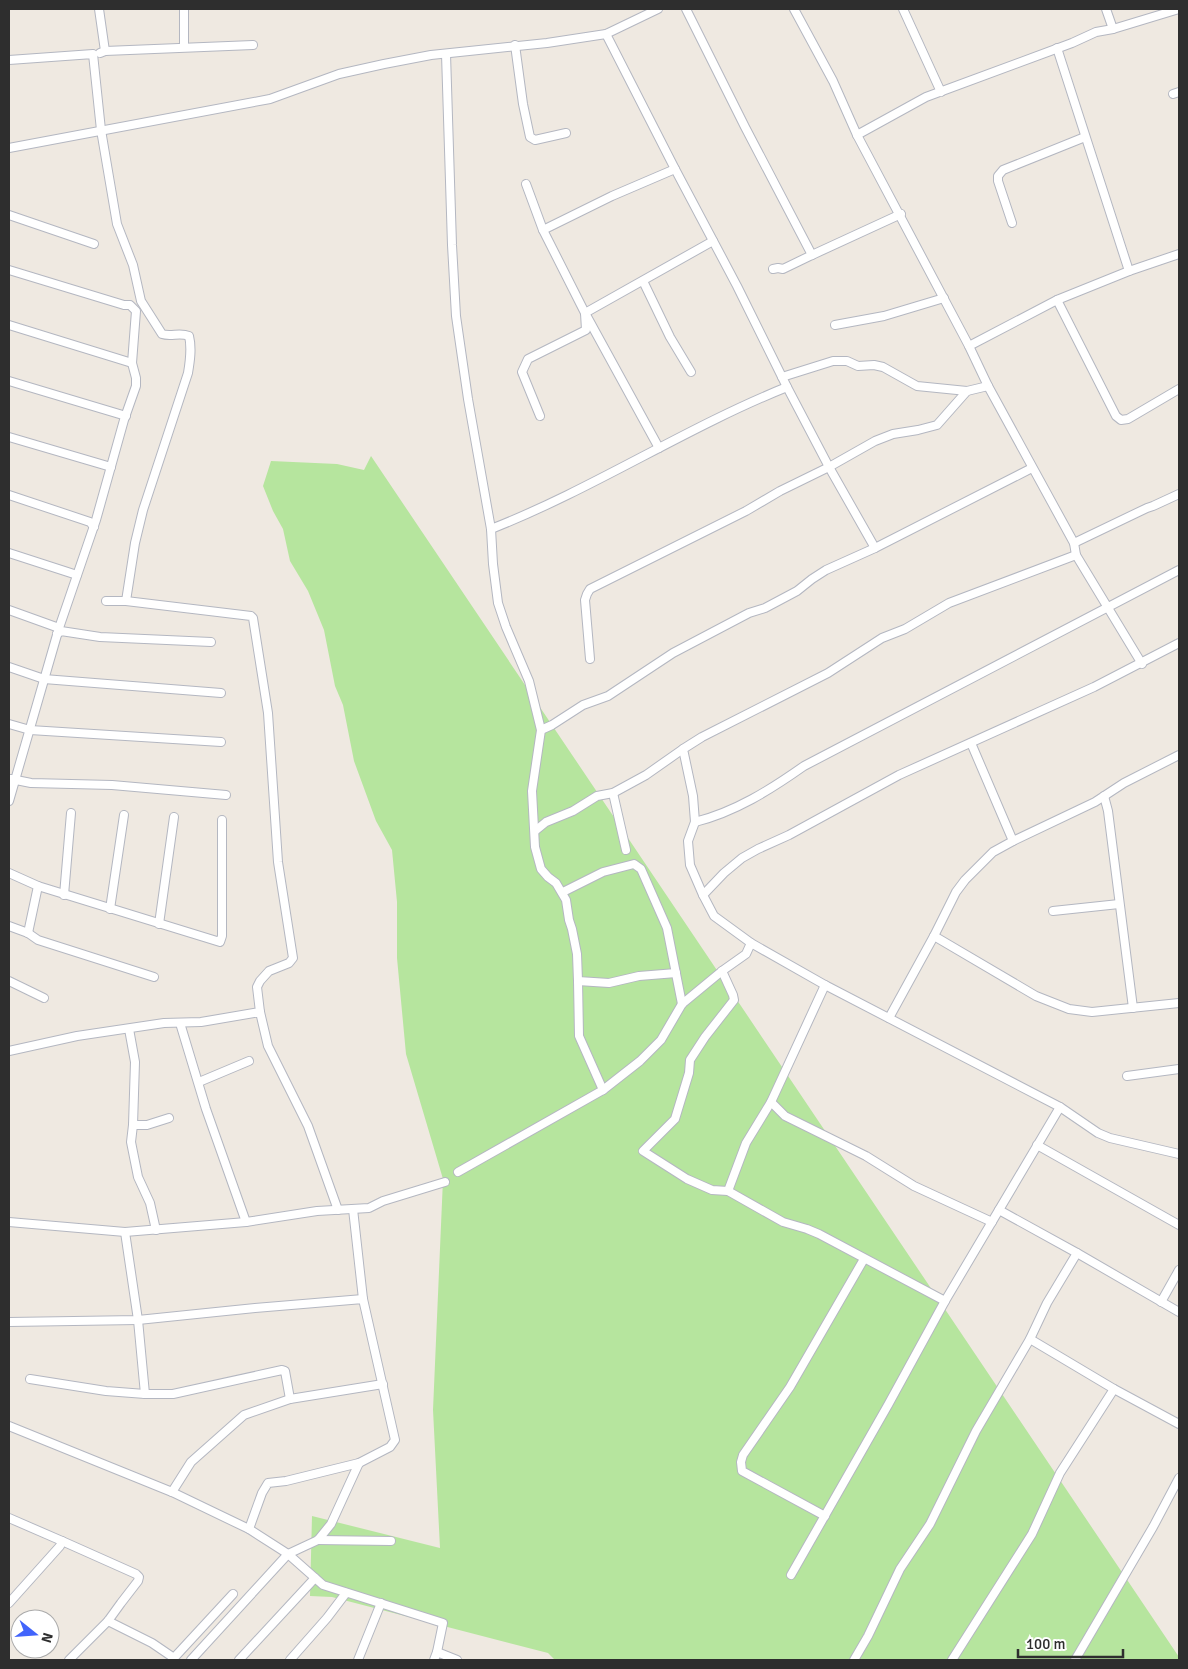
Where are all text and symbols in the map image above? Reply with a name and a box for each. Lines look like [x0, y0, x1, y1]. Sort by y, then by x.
north arrow [10, 1609, 60, 1659]
scale bar [1018, 1626, 1123, 1658]
text: N [37, 1631, 57, 1645]
text: 100 m [1026, 1635, 1066, 1653]

